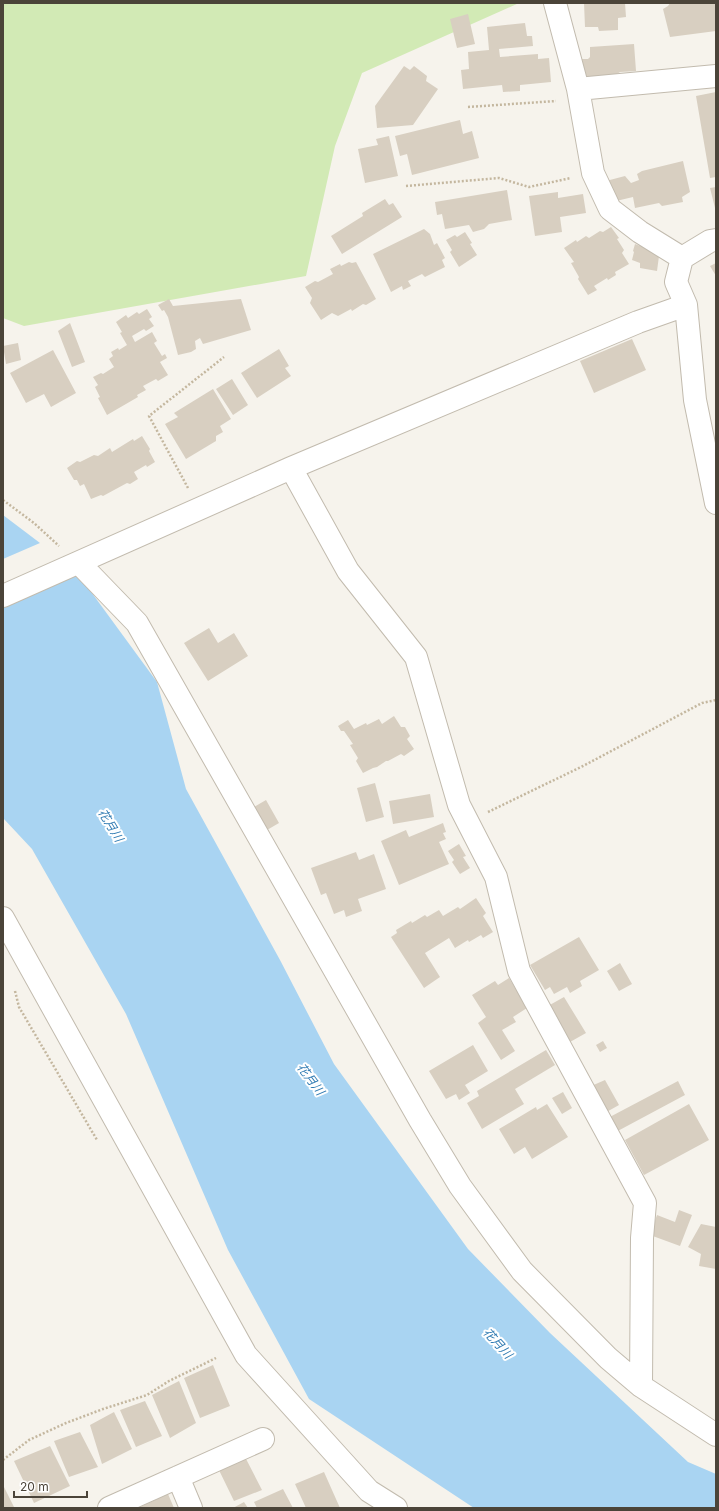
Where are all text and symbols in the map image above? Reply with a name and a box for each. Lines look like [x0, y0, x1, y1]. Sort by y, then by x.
water label: 花月川 [95, 806, 128, 846]
water label: 花月川 [294, 1060, 329, 1099]
water label: 花月川 [480, 1325, 517, 1363]
scale bar [14, 1473, 87, 1499]
text: 20 m [20, 1479, 49, 1494]

